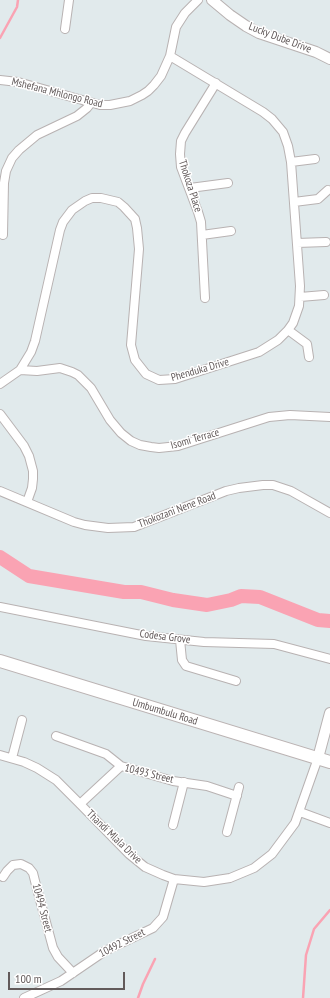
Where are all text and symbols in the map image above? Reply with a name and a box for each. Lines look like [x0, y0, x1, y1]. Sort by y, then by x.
street label: Lucky Dube Drive [247, 20, 313, 56]
street label: Mshefana Mhlongo Road [10, 75, 104, 111]
street label: Thokoza Place [175, 158, 205, 214]
street label: Phenduka Drive [169, 355, 231, 385]
street label: Isomi Terrace [169, 426, 221, 452]
street label: Thokozani Nene Road [136, 489, 218, 531]
street label: Codesa Grove [139, 627, 191, 647]
street label: Umbumbulu Road [131, 696, 199, 728]
street label: 10493 Street [123, 762, 175, 786]
street label: Thandi Mlala Drive [84, 807, 144, 867]
street label: 10494 Street [29, 882, 55, 934]
street label: 10492 Street [97, 926, 147, 960]
scale bar [10, 964, 127, 990]
text: 100 m [15, 971, 42, 986]

